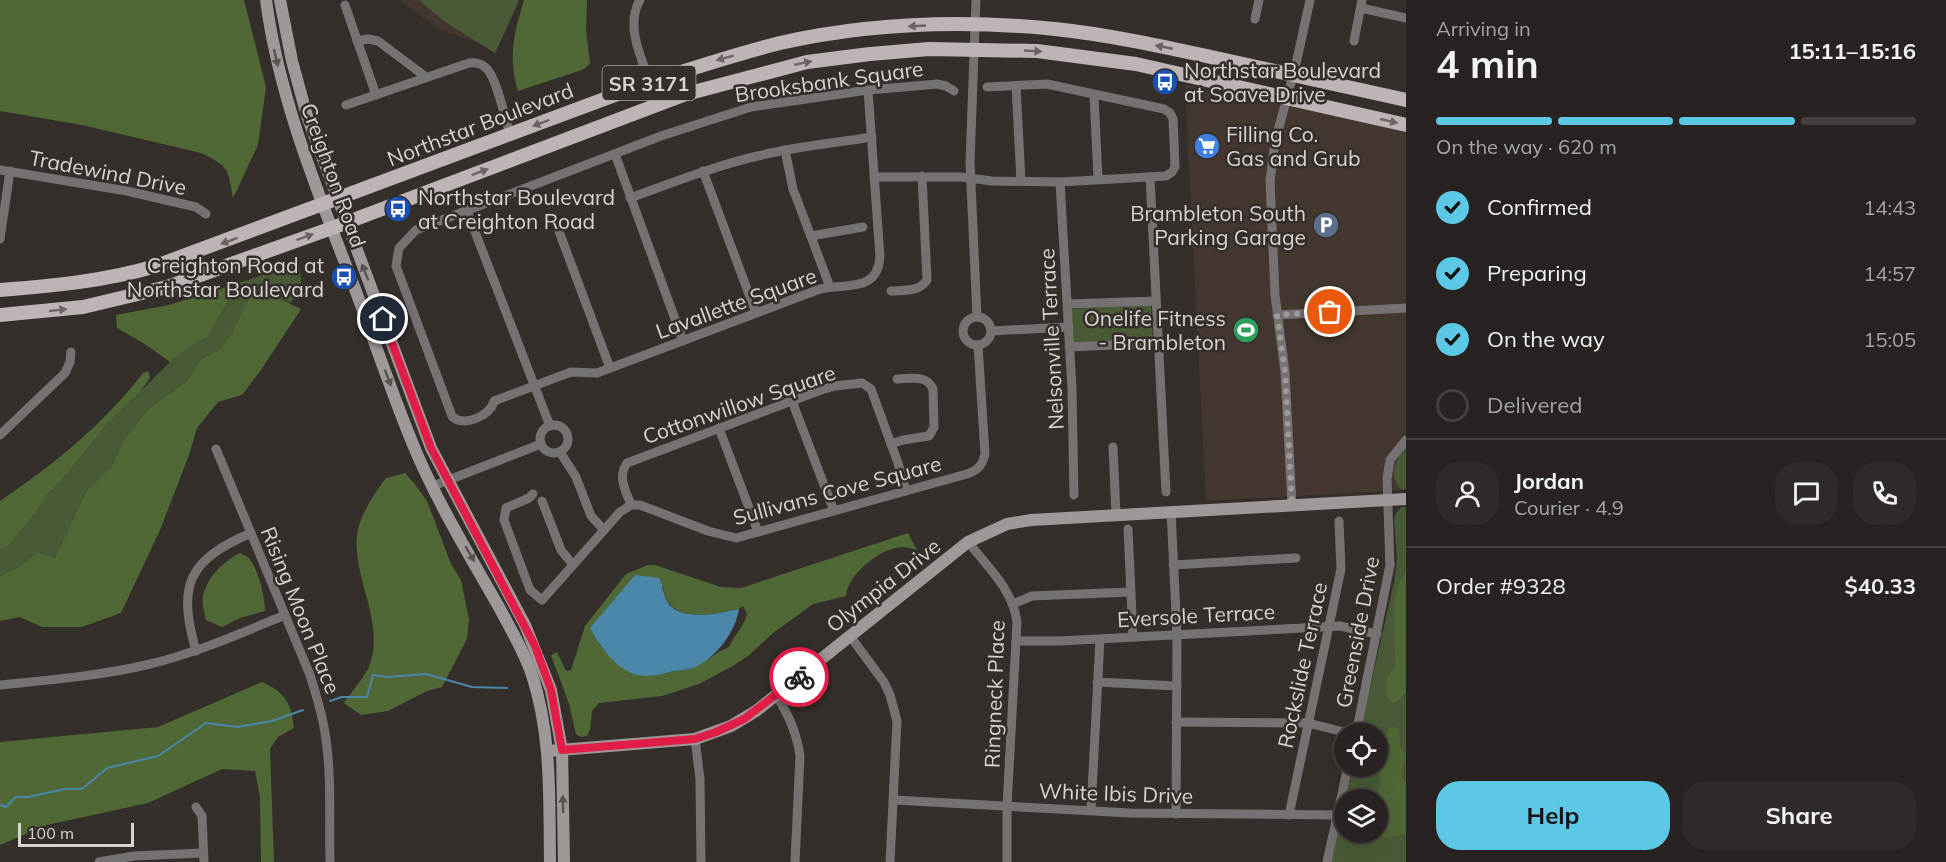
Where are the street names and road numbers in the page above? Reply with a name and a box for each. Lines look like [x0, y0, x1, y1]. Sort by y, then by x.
street label: Brooksbank Square [733, 55, 925, 107]
road number: SR 3171 [602, 66, 696, 100]
street label: Northstar Boulevard [383, 77, 577, 171]
street label: Creighton Road [296, 99, 372, 251]
street label: Tradewind Drive [27, 144, 189, 200]
street label: Nelsonville Terrace [1033, 248, 1069, 430]
street label: Lavallette Square [652, 262, 820, 344]
street label: Cottonwillow Square [639, 359, 839, 449]
street label: Sullivans Cove Square [730, 450, 944, 530]
street label: Rising Moon Place [256, 523, 346, 697]
street label: Olympia Drive [821, 533, 945, 637]
street label: Greenside Drive [1330, 554, 1384, 710]
street label: Rockslide Terrace [1272, 580, 1332, 750]
street label: Eversole Terrace [1116, 598, 1276, 632]
street label: Ringneck Place [978, 620, 1010, 768]
street label: White Ibis Drive [1038, 777, 1194, 809]

